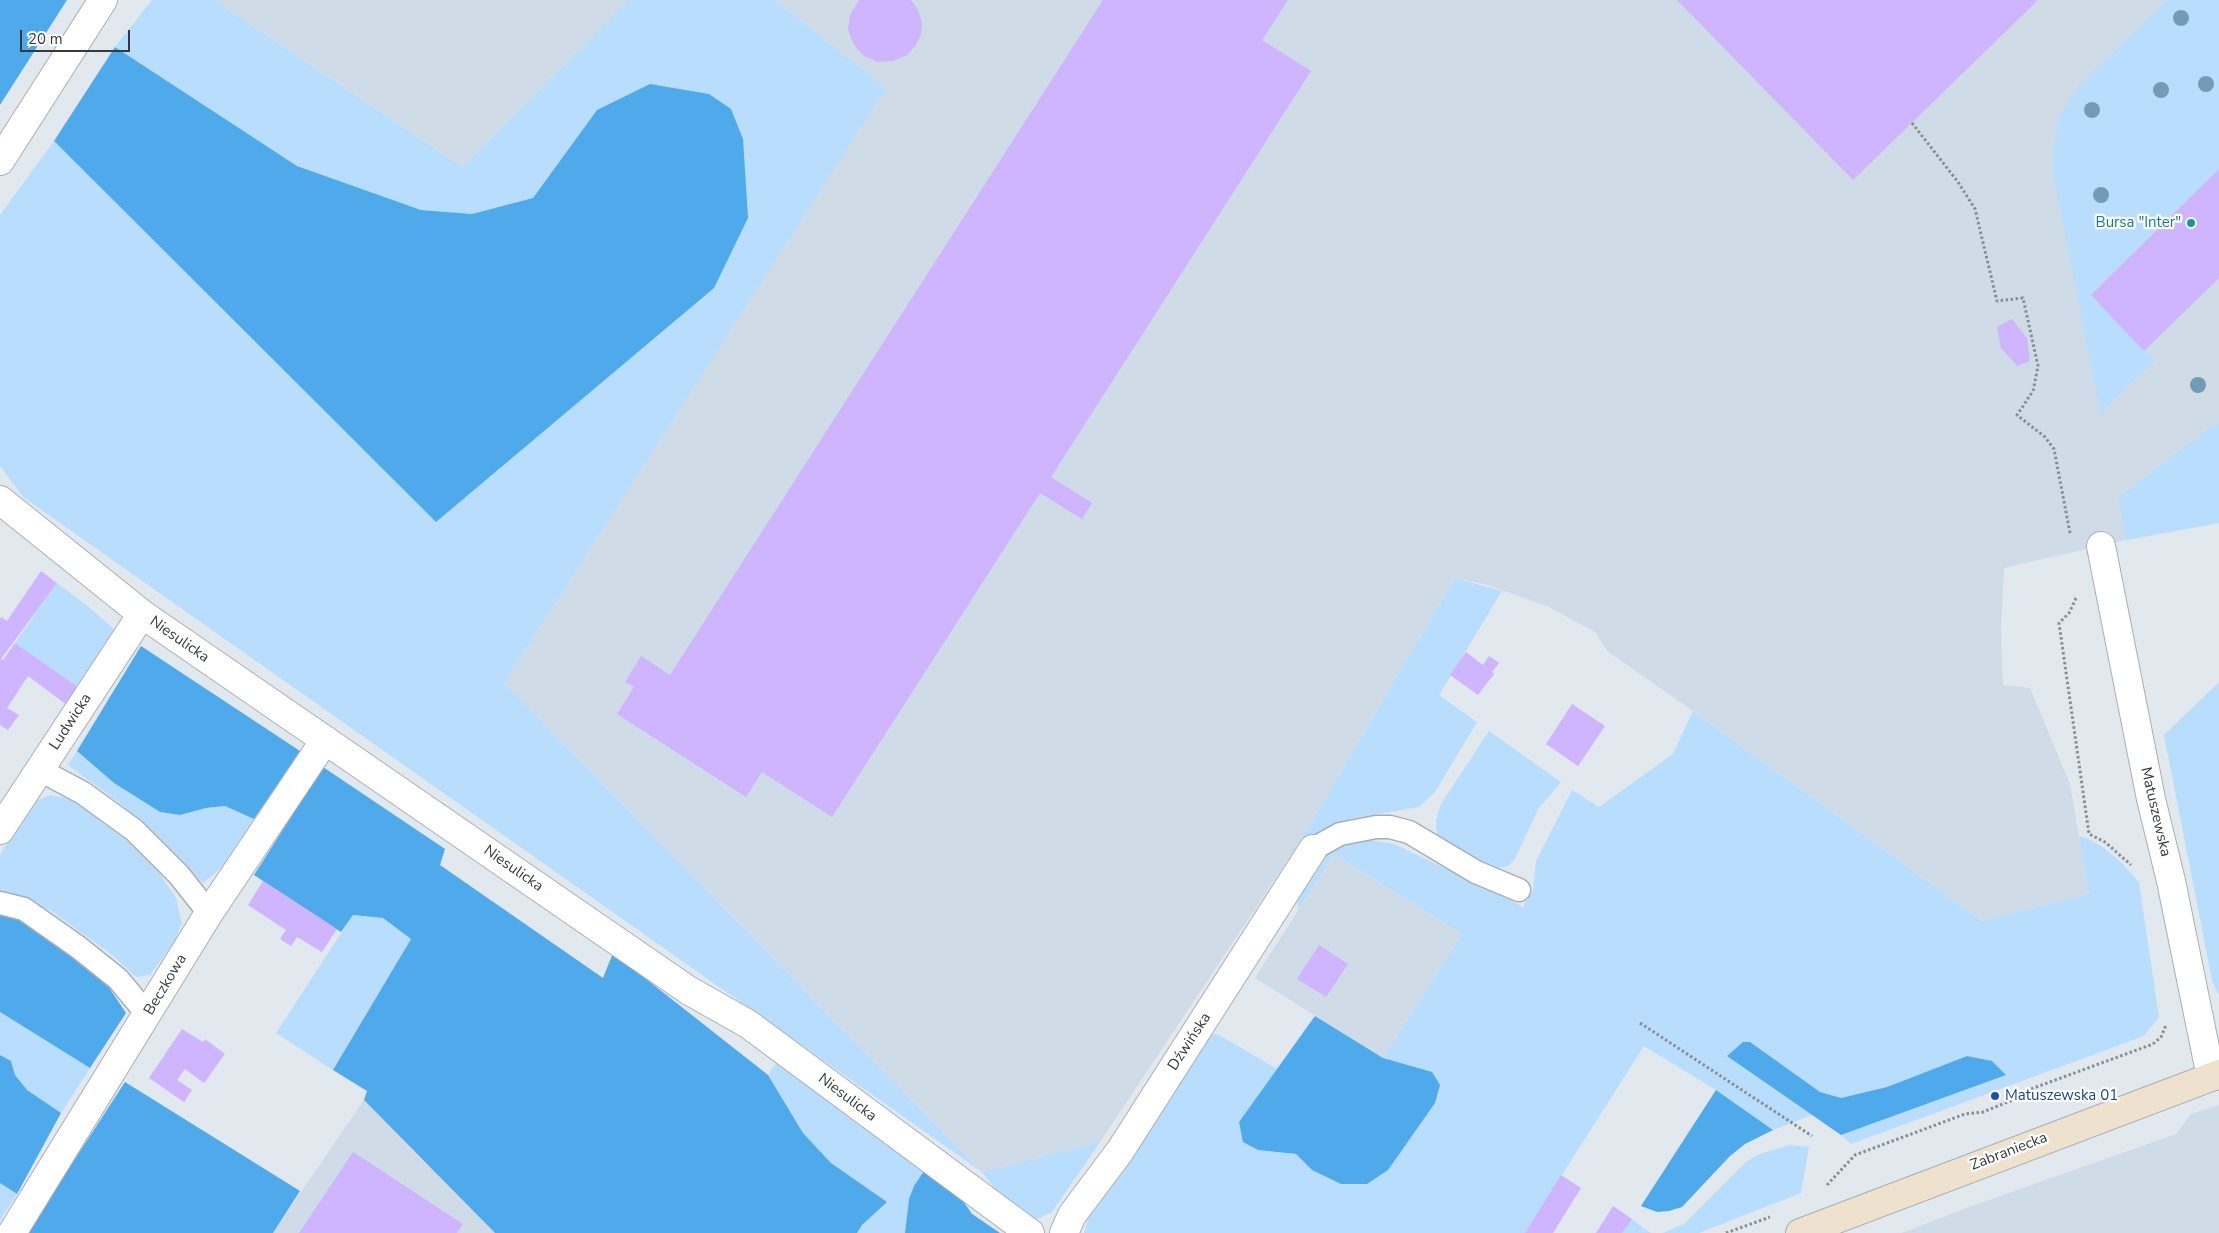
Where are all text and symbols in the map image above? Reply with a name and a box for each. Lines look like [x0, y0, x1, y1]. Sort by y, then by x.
scale bar [22, 20, 132, 52]
text: 20 m [28, 29, 63, 49]
place label: Bursa "Inter" [2096, 214, 2181, 232]
marker: Bursa "Inter" [2185, 217, 2197, 229]
street label: Niesulicka [146, 613, 212, 667]
street label: Ludwicka [46, 690, 96, 754]
street label: Matuszewska [2136, 765, 2174, 859]
street label: Niesulicka [480, 842, 546, 896]
street label: Beczkowa [141, 951, 191, 1019]
street label: Dźwińska [1165, 1010, 1215, 1074]
street label: Niesulicka [814, 1070, 880, 1126]
place label: Matuszewska 01 [2005, 1087, 2118, 1105]
marker: Matuszewska 01 [1989, 1090, 2001, 1102]
street label: Zabraniecka [1968, 1129, 2050, 1175]

